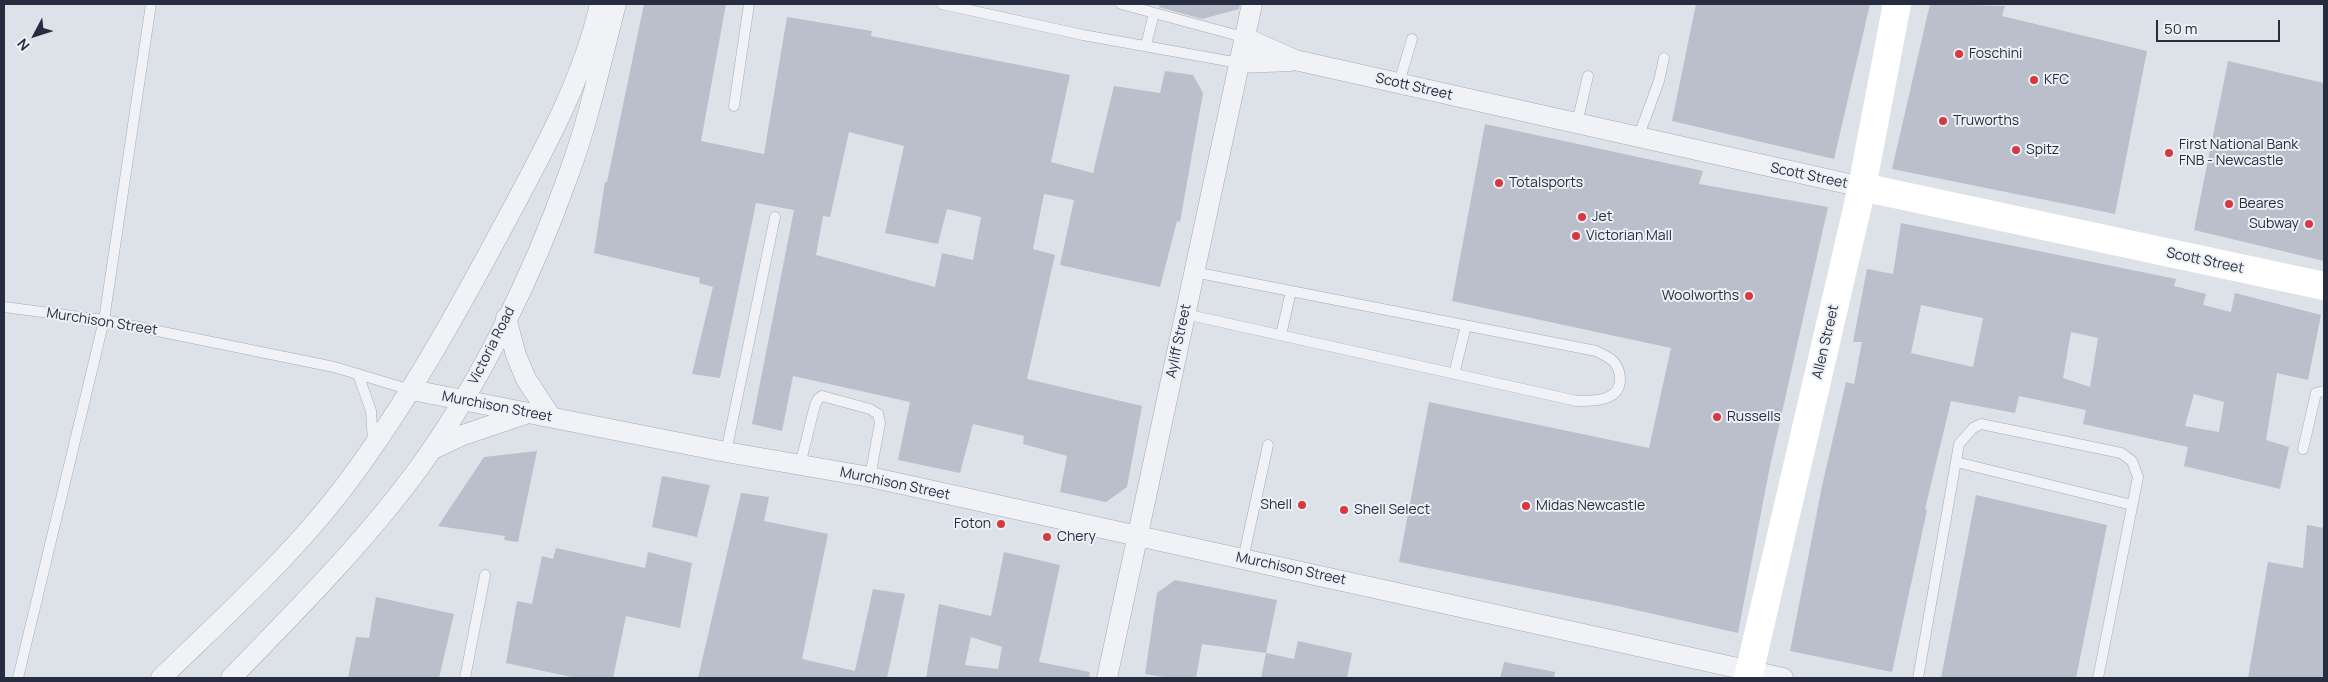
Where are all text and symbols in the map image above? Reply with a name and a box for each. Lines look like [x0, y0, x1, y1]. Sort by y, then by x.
north arrow [10, 10, 60, 60]
scale bar [2158, 10, 2282, 42]
text: 50 m [2164, 18, 2198, 39]
text: N [13, 35, 34, 55]
place label: Foschini [1969, 46, 2022, 62]
marker: Foschini [1953, 48, 1965, 60]
street label: Scott Street [1374, 70, 1454, 104]
place label: KFC [2044, 72, 2069, 88]
marker: KFC [2028, 74, 2040, 86]
place label: Truworths [1953, 113, 2019, 129]
marker: Truworths [1937, 115, 1949, 127]
place label: First National Bank FNB - Newcastle [2179, 137, 2298, 170]
place label: Spitz [2026, 142, 2059, 158]
marker: Spitz [2010, 144, 2022, 156]
marker: First National Bank FNB - Newcastle [2163, 147, 2175, 159]
street label: Scott Street [1769, 160, 1849, 192]
place label: Totalsports [1509, 175, 1583, 191]
marker: Totalsports [1493, 177, 1505, 189]
place label: Beares [2239, 196, 2284, 212]
marker: Beares [2223, 198, 2235, 210]
place label: Jet [1592, 209, 1612, 225]
marker: Jet [1576, 211, 1588, 223]
place label: Subway [2249, 216, 2299, 232]
marker: Subway [2303, 218, 2315, 230]
place label: Victorian Mall [1586, 228, 1672, 244]
marker: Victorian Mall [1570, 230, 1582, 242]
street label: Scott Street [2165, 245, 2245, 277]
place label: Woolworths [1662, 288, 1739, 304]
marker: Woolworths [1743, 290, 1755, 302]
street label: Ayliff Street [1163, 302, 1195, 380]
street label: Allen Street [1809, 303, 1843, 381]
street label: Victoria Road [465, 304, 519, 388]
street label: Murchison Street [45, 305, 159, 339]
street label: Murchison Street [440, 388, 554, 426]
place label: Russells [1727, 409, 1781, 425]
marker: Russells [1711, 411, 1723, 423]
street label: Murchison Street [838, 464, 952, 504]
place label: Shell [1260, 497, 1292, 513]
place label: Midas Newcastle [1536, 498, 1645, 514]
marker: Shell [1296, 499, 1308, 511]
marker: Midas Newcastle [1520, 500, 1532, 512]
place label: Shell Select [1354, 502, 1430, 518]
marker: Shell Select [1338, 504, 1350, 516]
place label: Foton [954, 516, 991, 532]
marker: Foton [995, 518, 1007, 530]
place label: Chery [1057, 529, 1096, 545]
marker: Chery [1041, 531, 1053, 543]
street label: Murchison Street [1234, 549, 1348, 589]

